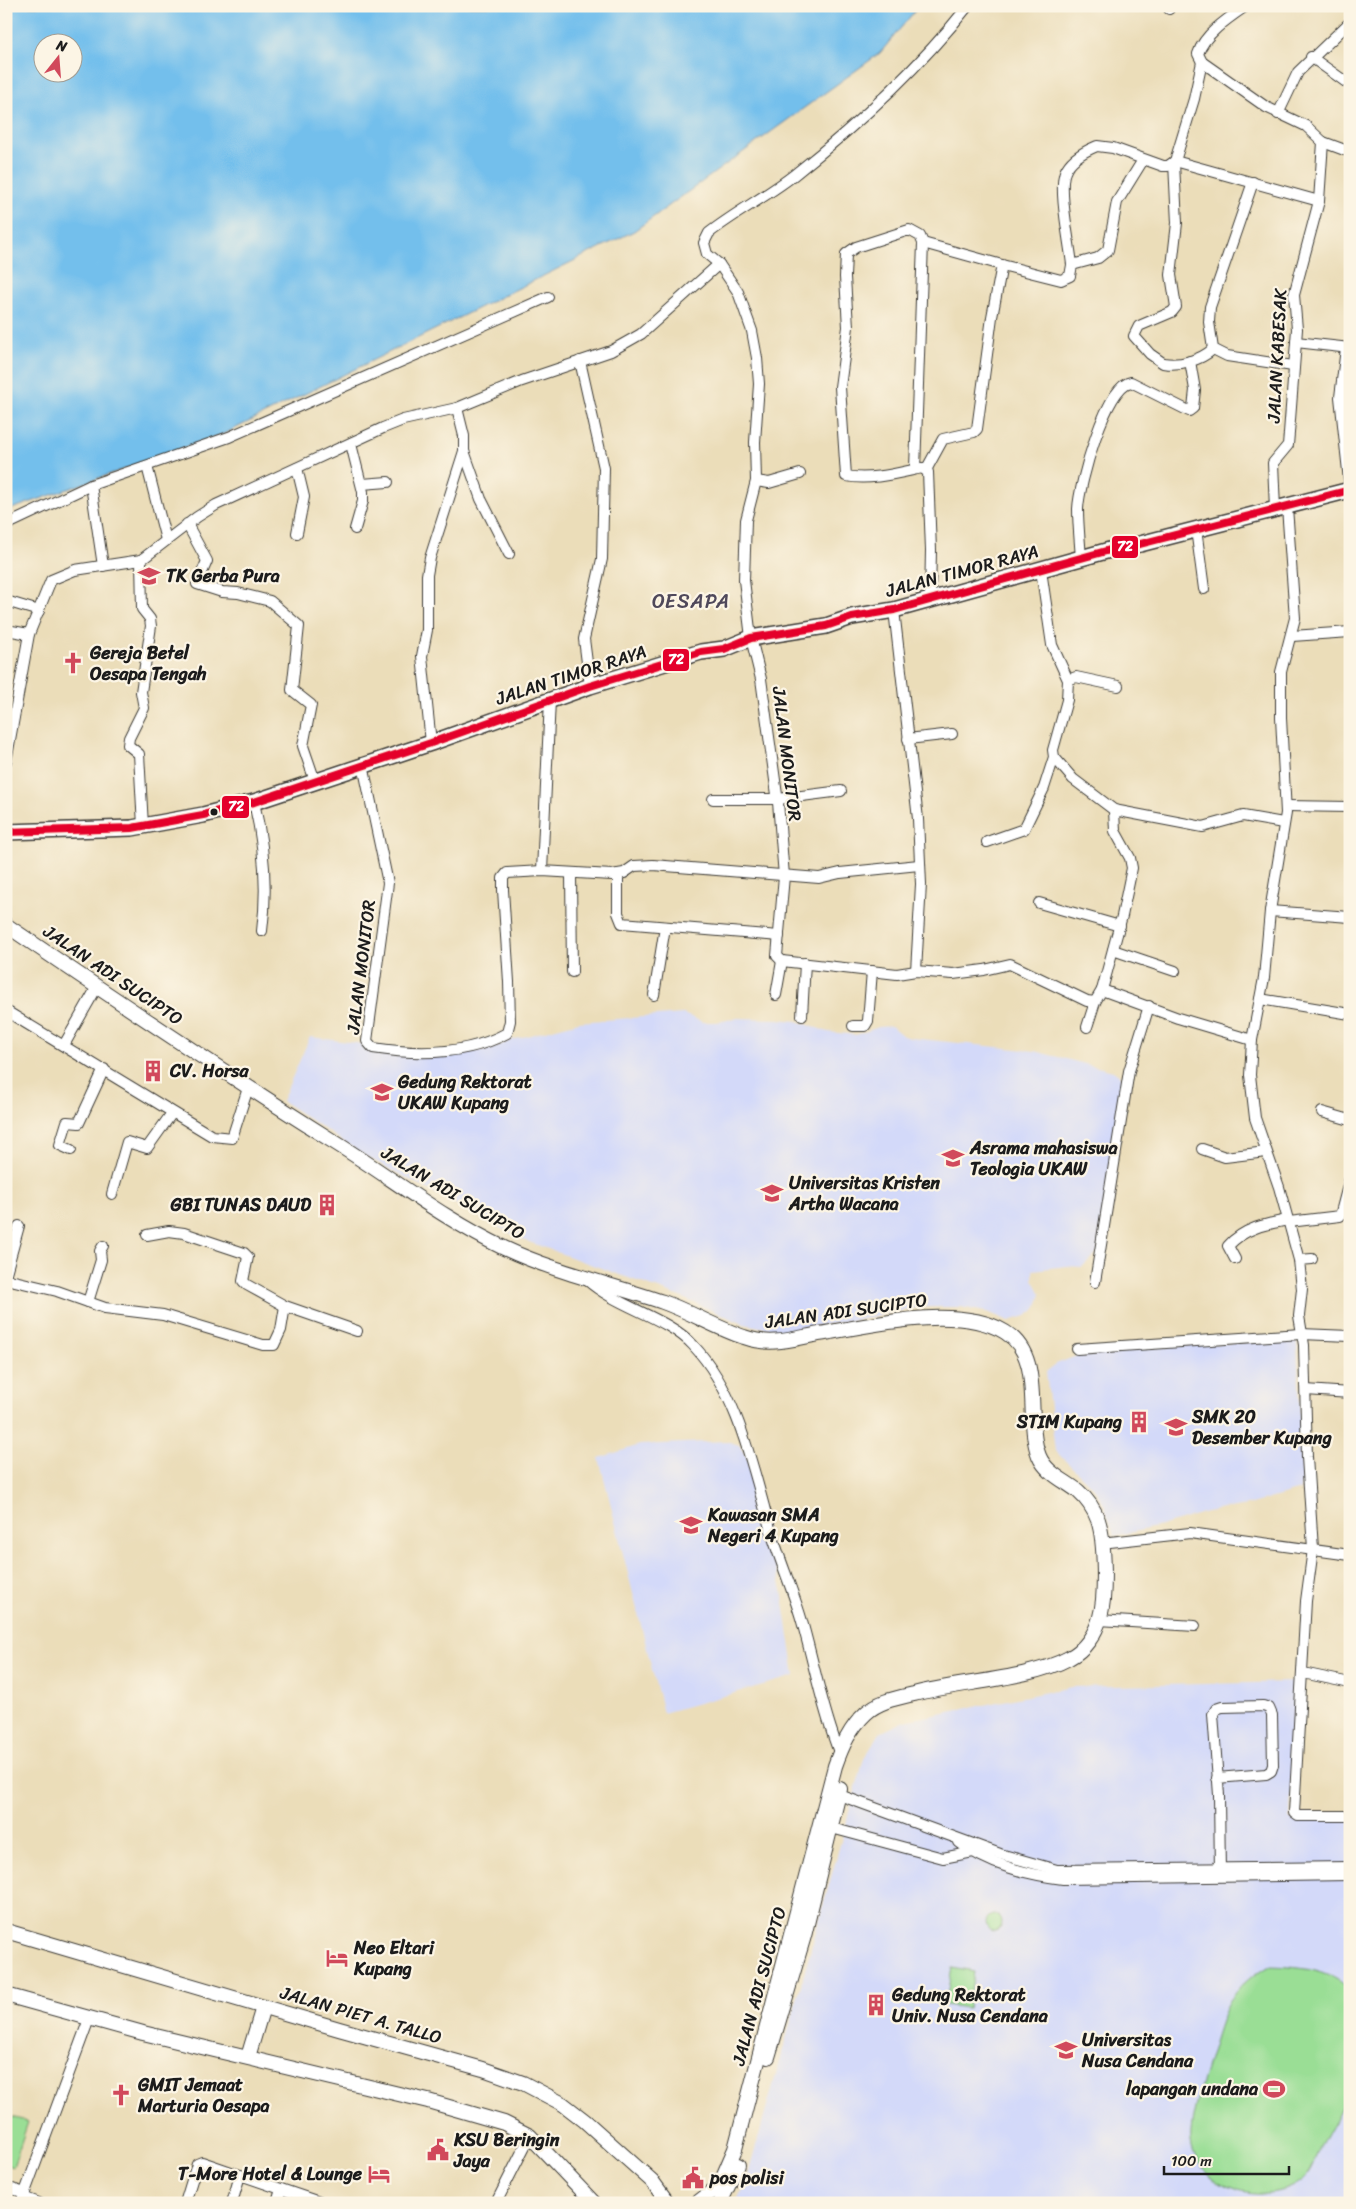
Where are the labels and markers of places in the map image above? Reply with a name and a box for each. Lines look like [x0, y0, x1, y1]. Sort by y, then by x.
place label: TK Gerba Pura [166, 560, 280, 592]
school or university icon: TK Gerba Pura [136, 563, 162, 589]
place label: Gereja Betel Oesapa Tengah [89, 637, 207, 690]
church icon: Gereja Betel Oesapa Tengah [60, 650, 86, 676]
unlabelled marker [209, 807, 219, 817]
place label: CV. Horsa [169, 1055, 250, 1087]
building icon: CV. Horsa [140, 1058, 166, 1084]
place label: Gedung Rektorat UKAW Kupang [397, 1066, 532, 1119]
school or university icon: Gedung Rektorat UKAW Kupang [369, 1079, 395, 1105]
place label: Asrama mahasiswa Teologia UKAW [969, 1132, 1118, 1185]
school or university icon: Asrama mahasiswa Teologia UKAW [940, 1145, 966, 1171]
place label: Universitas Kristen Artha Wacana [788, 1167, 940, 1220]
school or university icon: Universitas Kristen Artha Wacana [759, 1180, 785, 1206]
place label: GBI TUNAS DAUD [169, 1189, 312, 1221]
building icon: GBI TUNAS DAUD [314, 1192, 340, 1218]
place label: SMK 20 Desember Kupang [1191, 1401, 1332, 1454]
place label: STIM Kupang [1016, 1406, 1122, 1438]
building icon: STIM Kupang [1126, 1409, 1152, 1435]
school or university icon: SMK 20 Desember Kupang [1163, 1414, 1189, 1440]
place label: Kawasan SMA Negeri 4 Kupang [707, 1499, 839, 1552]
school or university icon: Kawasan SMA Negeri 4 Kupang [678, 1512, 704, 1538]
place label: Neo Eltari Kupang [353, 1932, 435, 1985]
hotel icon: Neo Eltari Kupang [324, 1945, 350, 1971]
place label: Gedung Rektorat Univ. Nusa Cendana [891, 1979, 1049, 2032]
building icon: Gedung Rektorat Univ. Nusa Cendana [863, 1992, 889, 2018]
place label: Universitas Nusa Cendana [1081, 2024, 1194, 2077]
school or university icon: Universitas Nusa Cendana [1053, 2037, 1079, 2063]
place label: GMIT Jemaat Marturia Oesapa [137, 2069, 269, 2122]
place label: lapangan undana [1125, 2073, 1259, 2105]
sports icon: lapangan undana [1261, 2076, 1287, 2102]
church icon: GMIT Jemaat Marturia Oesapa [108, 2082, 134, 2108]
place label: KSU Beringin Jaya [453, 2124, 560, 2177]
public building icon: KSU Beringin Jaya [425, 2137, 451, 2163]
place label: T-More Hotel & Lounge [178, 2158, 363, 2190]
hotel icon: T-More Hotel & Lounge [366, 2161, 392, 2187]
place label: pos polisi [709, 2162, 785, 2194]
public building icon: pos polisi [680, 2165, 706, 2191]

